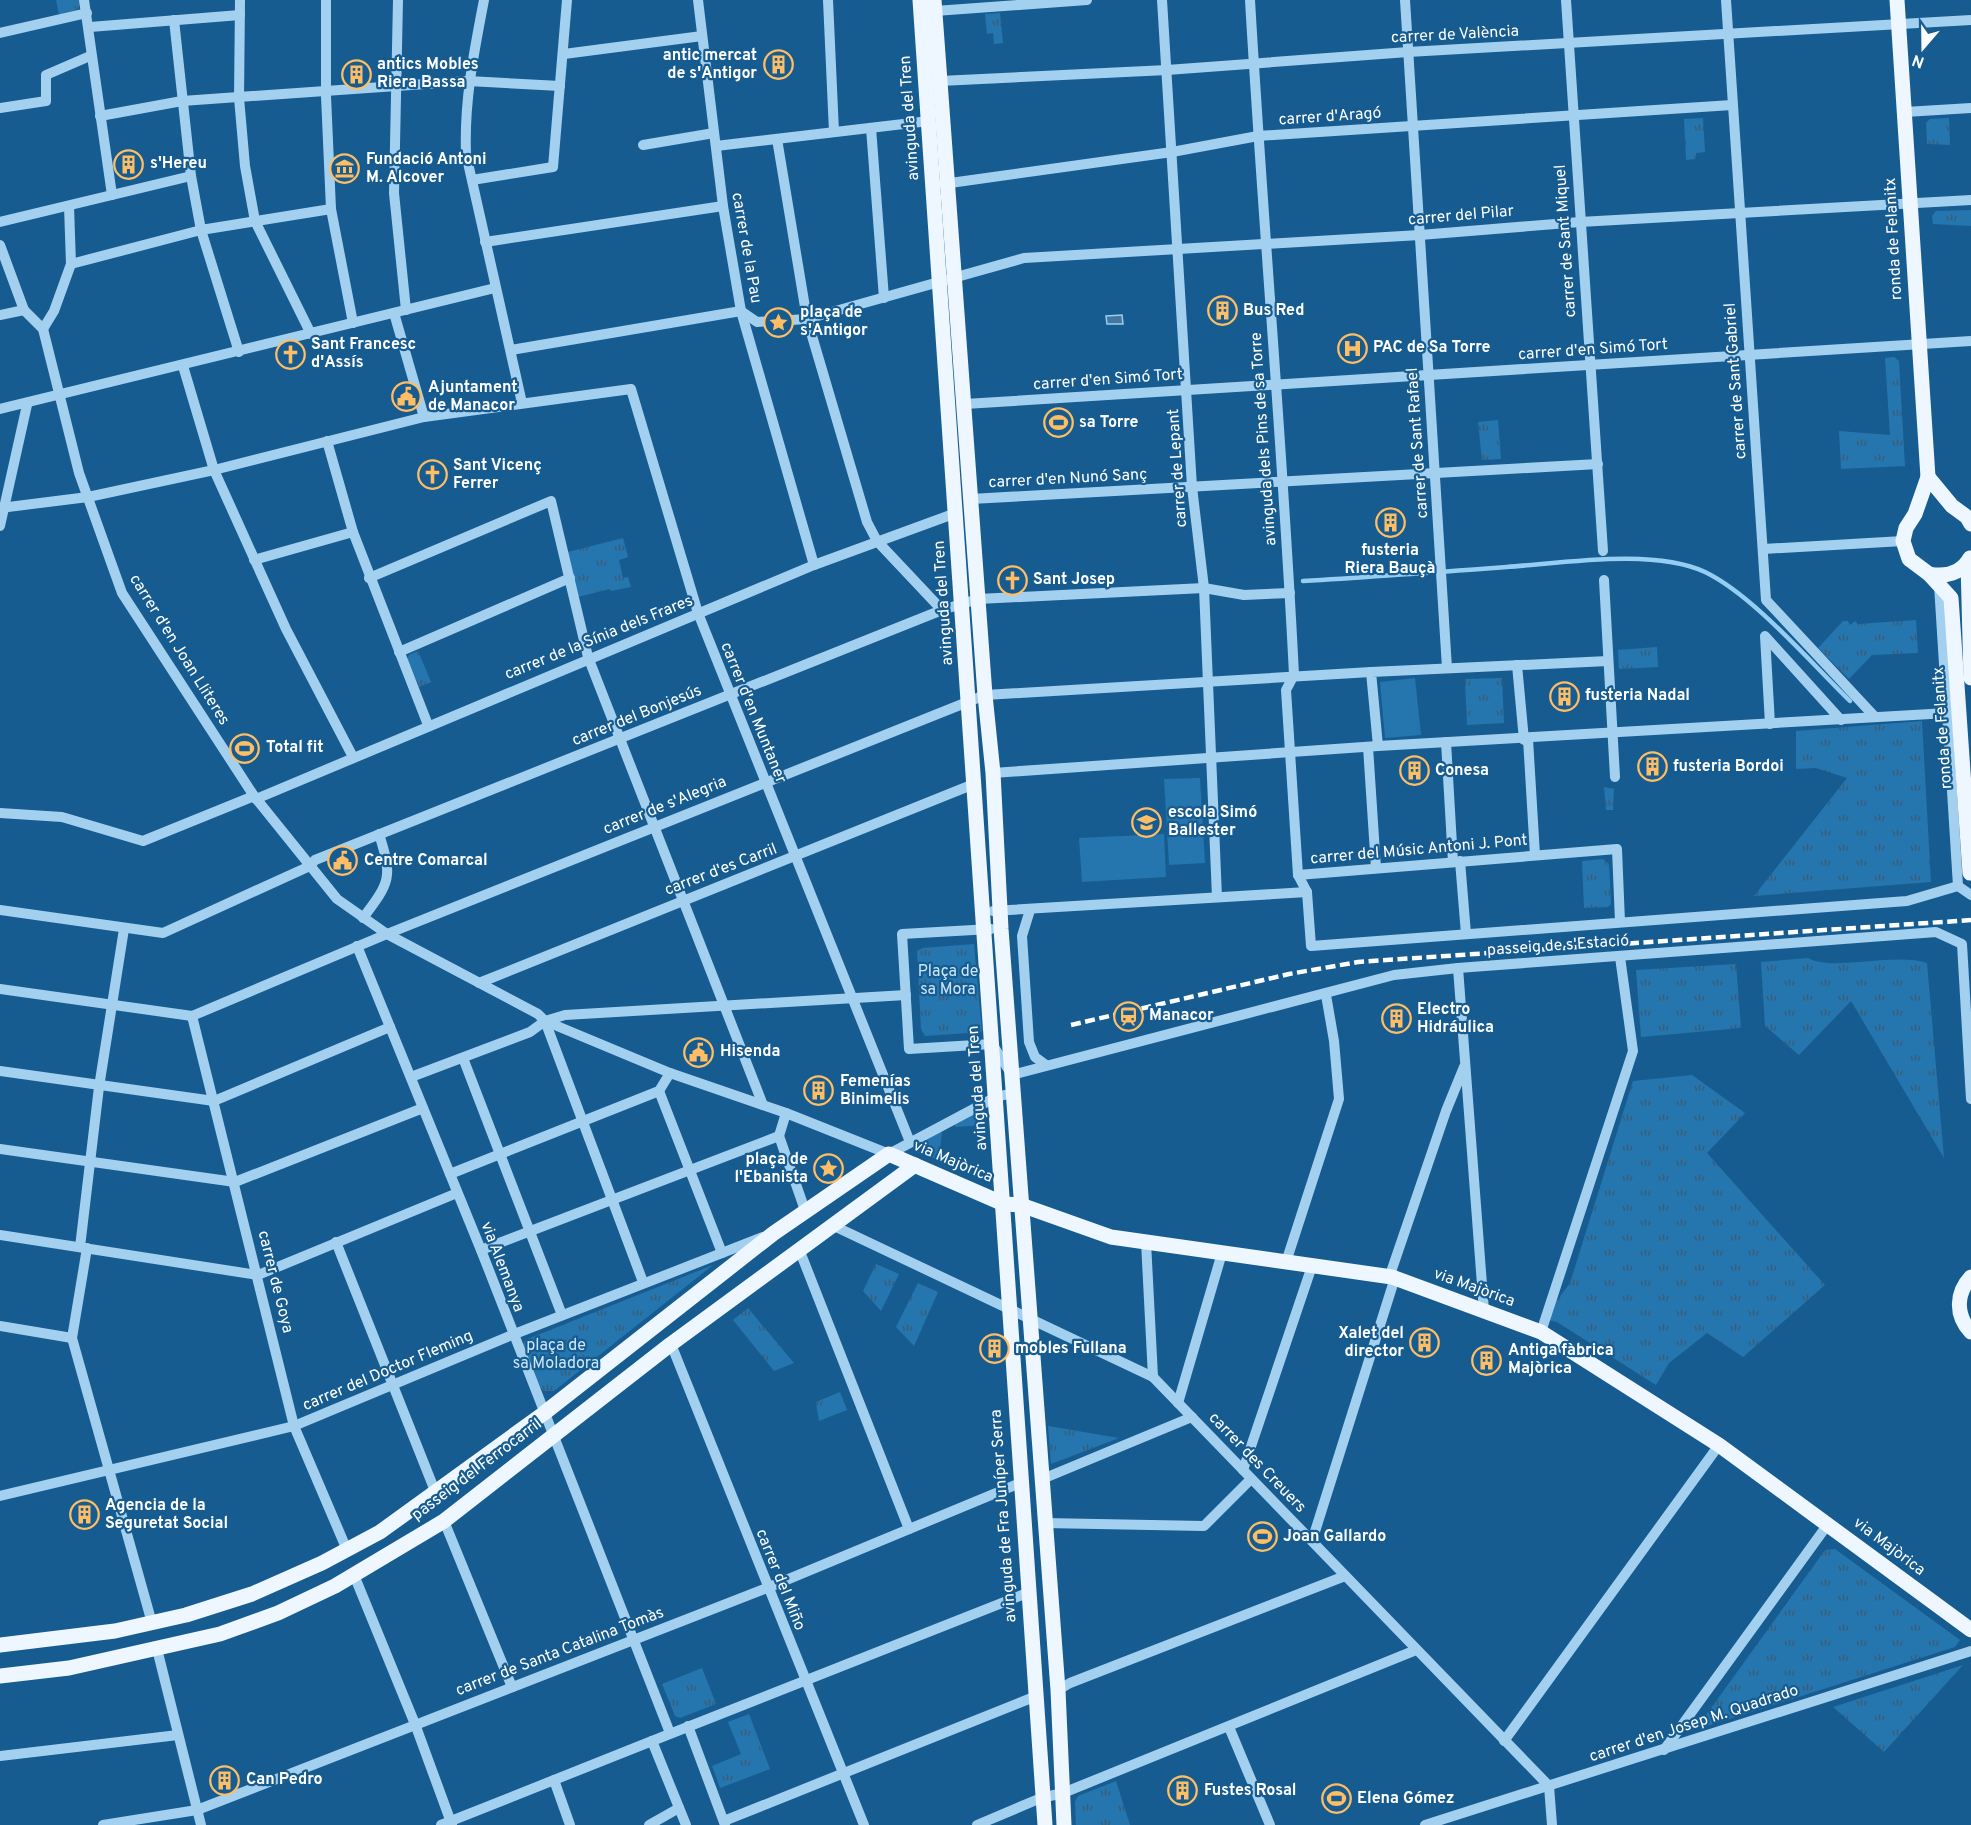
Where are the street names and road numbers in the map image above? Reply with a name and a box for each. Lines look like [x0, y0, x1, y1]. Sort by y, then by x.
street label: carrer de València [1390, 22, 1520, 48]
street label: avinguda del Tren [896, 55, 924, 181]
street label: carrer d'Aragó [1278, 103, 1382, 131]
street label: carrer de Sant Miquel [1551, 164, 1581, 318]
street label: ronda de Felanitx [1881, 177, 1907, 301]
street label: carrer de la Pau [726, 191, 766, 305]
street label: carrer del Pilar [1407, 201, 1515, 231]
street label: carrer de Sant Gabriel [1721, 302, 1751, 460]
street label: avinguda dels Pins de sa Torre [1247, 332, 1281, 546]
street label: carrer d'en Simó Tort [1518, 335, 1668, 365]
street label: carrer d'en Simó Tort [1033, 365, 1183, 395]
street label: carrer de Sant Rafael [1403, 367, 1433, 519]
street label: carrer de Lepant [1164, 408, 1192, 528]
street label: carrer d'en Nunó Sanç [988, 465, 1148, 493]
street label: avinguda del Tren [930, 540, 958, 666]
street label: carrer d'en Joan Lliteres [124, 571, 234, 729]
street label: carrer de la Sínia dels Frares [502, 591, 696, 685]
street label: carrer d'en Muntaner [716, 639, 790, 787]
street label: ronda de Felanitx [1929, 666, 1957, 790]
street label: carrer del Bonjesús [569, 681, 705, 751]
street label: carrer de s'Alegria [600, 772, 730, 840]
street label: carrer del Músic Antoni J. Pont [1310, 831, 1528, 869]
street label: carrer d'es Carril [662, 839, 780, 901]
street label: passeig de s'Estació [1486, 931, 1630, 961]
street label: avinguda del Tren [964, 1025, 992, 1151]
street label: via Majòrica [910, 1136, 996, 1188]
street label: via Alemanya [476, 1219, 528, 1315]
street label: carrer de Goya [253, 1229, 297, 1335]
street label: via Majòrica [1431, 1264, 1517, 1312]
street label: carrer del Doctor Fleming [300, 1326, 476, 1416]
street label: avinguda de Fra Juníper Serra [987, 1409, 1021, 1623]
street label: carrer des Creuers [1204, 1409, 1310, 1517]
street label: passeig del Ferrocarril [408, 1414, 546, 1526]
street label: via Majòrica [1849, 1513, 1929, 1581]
street label: carrer del Miño [751, 1526, 809, 1634]
street label: carrer de Santa Catalina Tomàs [453, 1603, 667, 1701]
street label: carrer d'en Josep M. Quadrado [1587, 1681, 1801, 1767]

